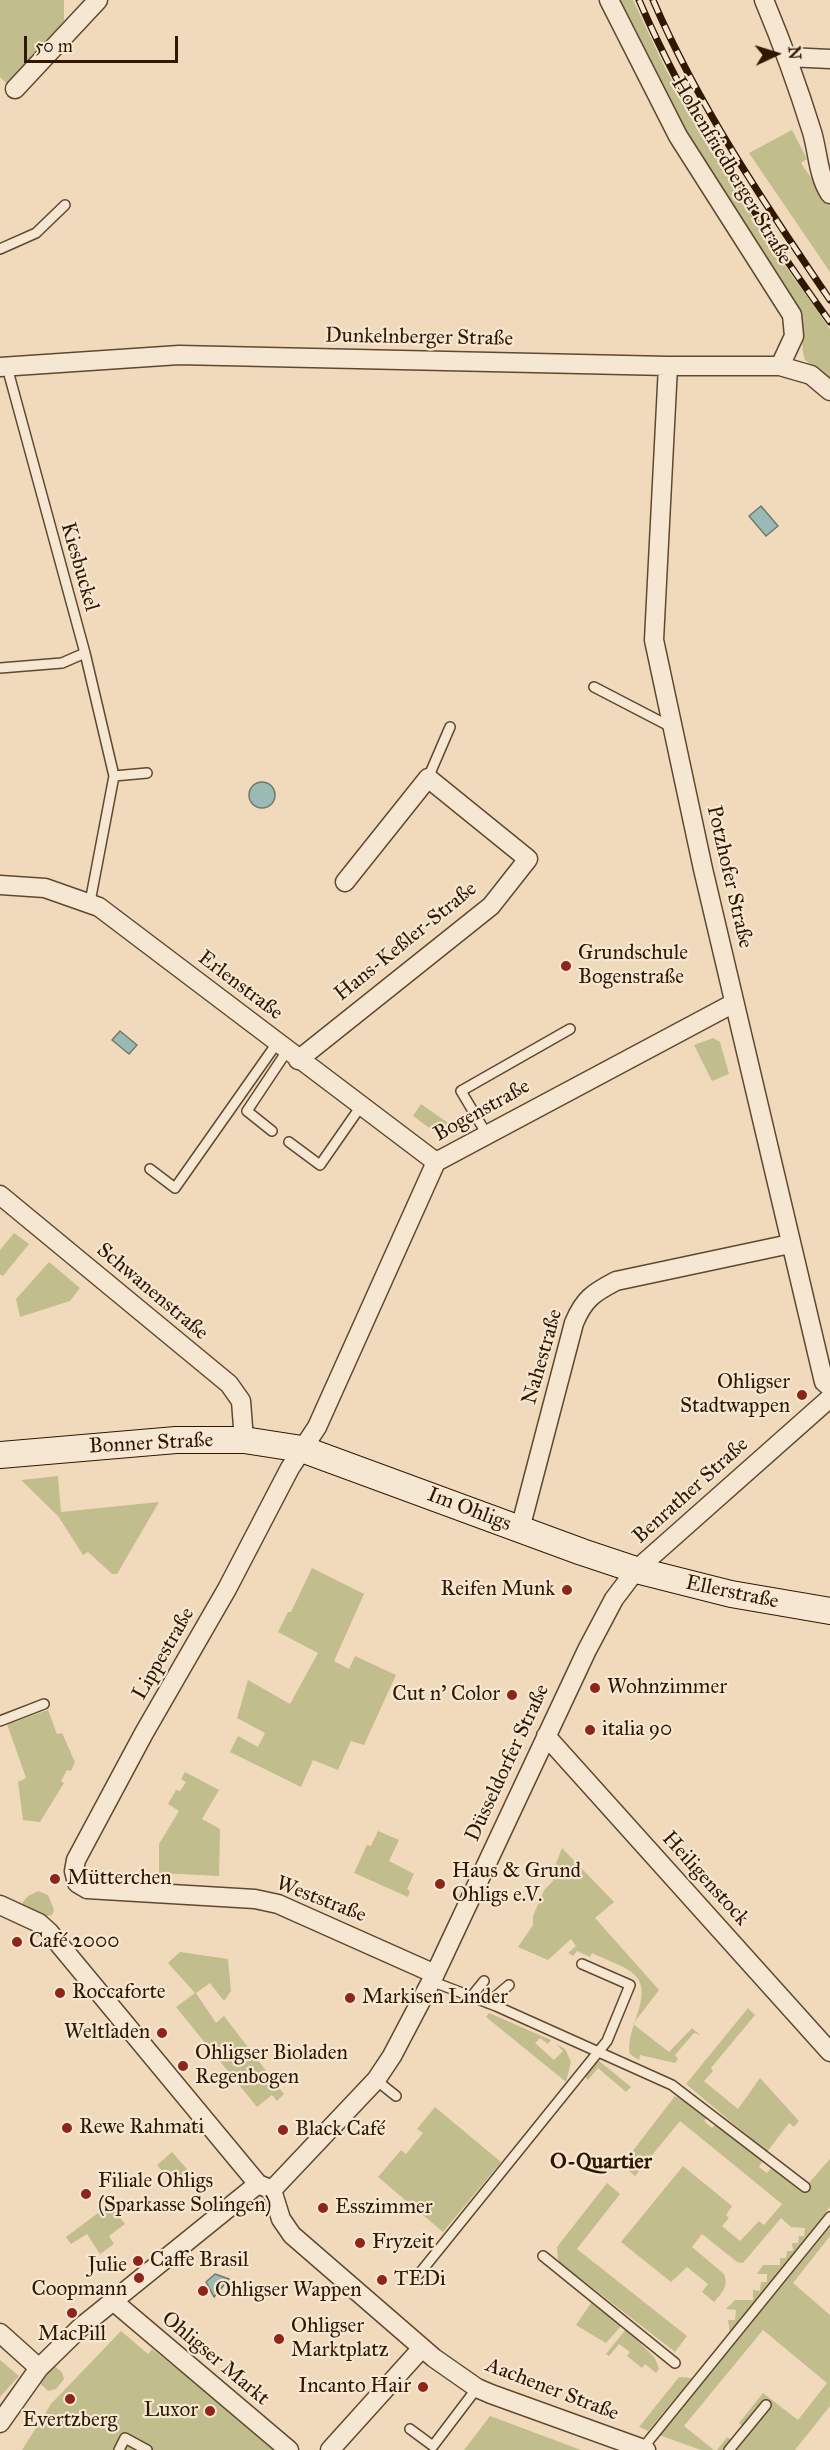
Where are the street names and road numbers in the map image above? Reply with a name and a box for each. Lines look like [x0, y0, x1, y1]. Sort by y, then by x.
street label: Hohenfriedberger Straße [665, 73, 797, 269]
street label: Dunkelnberger Straße [325, 324, 513, 352]
street label: Kiesbuckel [54, 520, 104, 614]
street label: Potzhofer Straße [700, 803, 758, 951]
street label: Hans-Keßler-Straße [330, 877, 482, 1007]
street label: Erlenstraße [192, 946, 288, 1026]
street label: Bogenstraße [430, 1074, 534, 1148]
street label: Schwanenstraße [91, 1238, 213, 1346]
street label: Nahestraße [517, 1306, 569, 1408]
street label: Bonner Straße [88, 1428, 214, 1460]
street label: Benrather Straße [628, 1433, 754, 1549]
street label: Im Ohligs [424, 1483, 514, 1537]
street label: Ellerstraße [683, 1571, 781, 1615]
street label: Lippestraße [127, 1603, 201, 1705]
street label: Düsseldorfer Straße [461, 1680, 555, 1846]
street label: Heiligenstock [656, 1827, 754, 1931]
street label: Weststraße [272, 1871, 370, 1929]
street label: Ohligser Markt [156, 2307, 274, 2411]
street label: Aachener Straße [482, 2353, 622, 2427]

